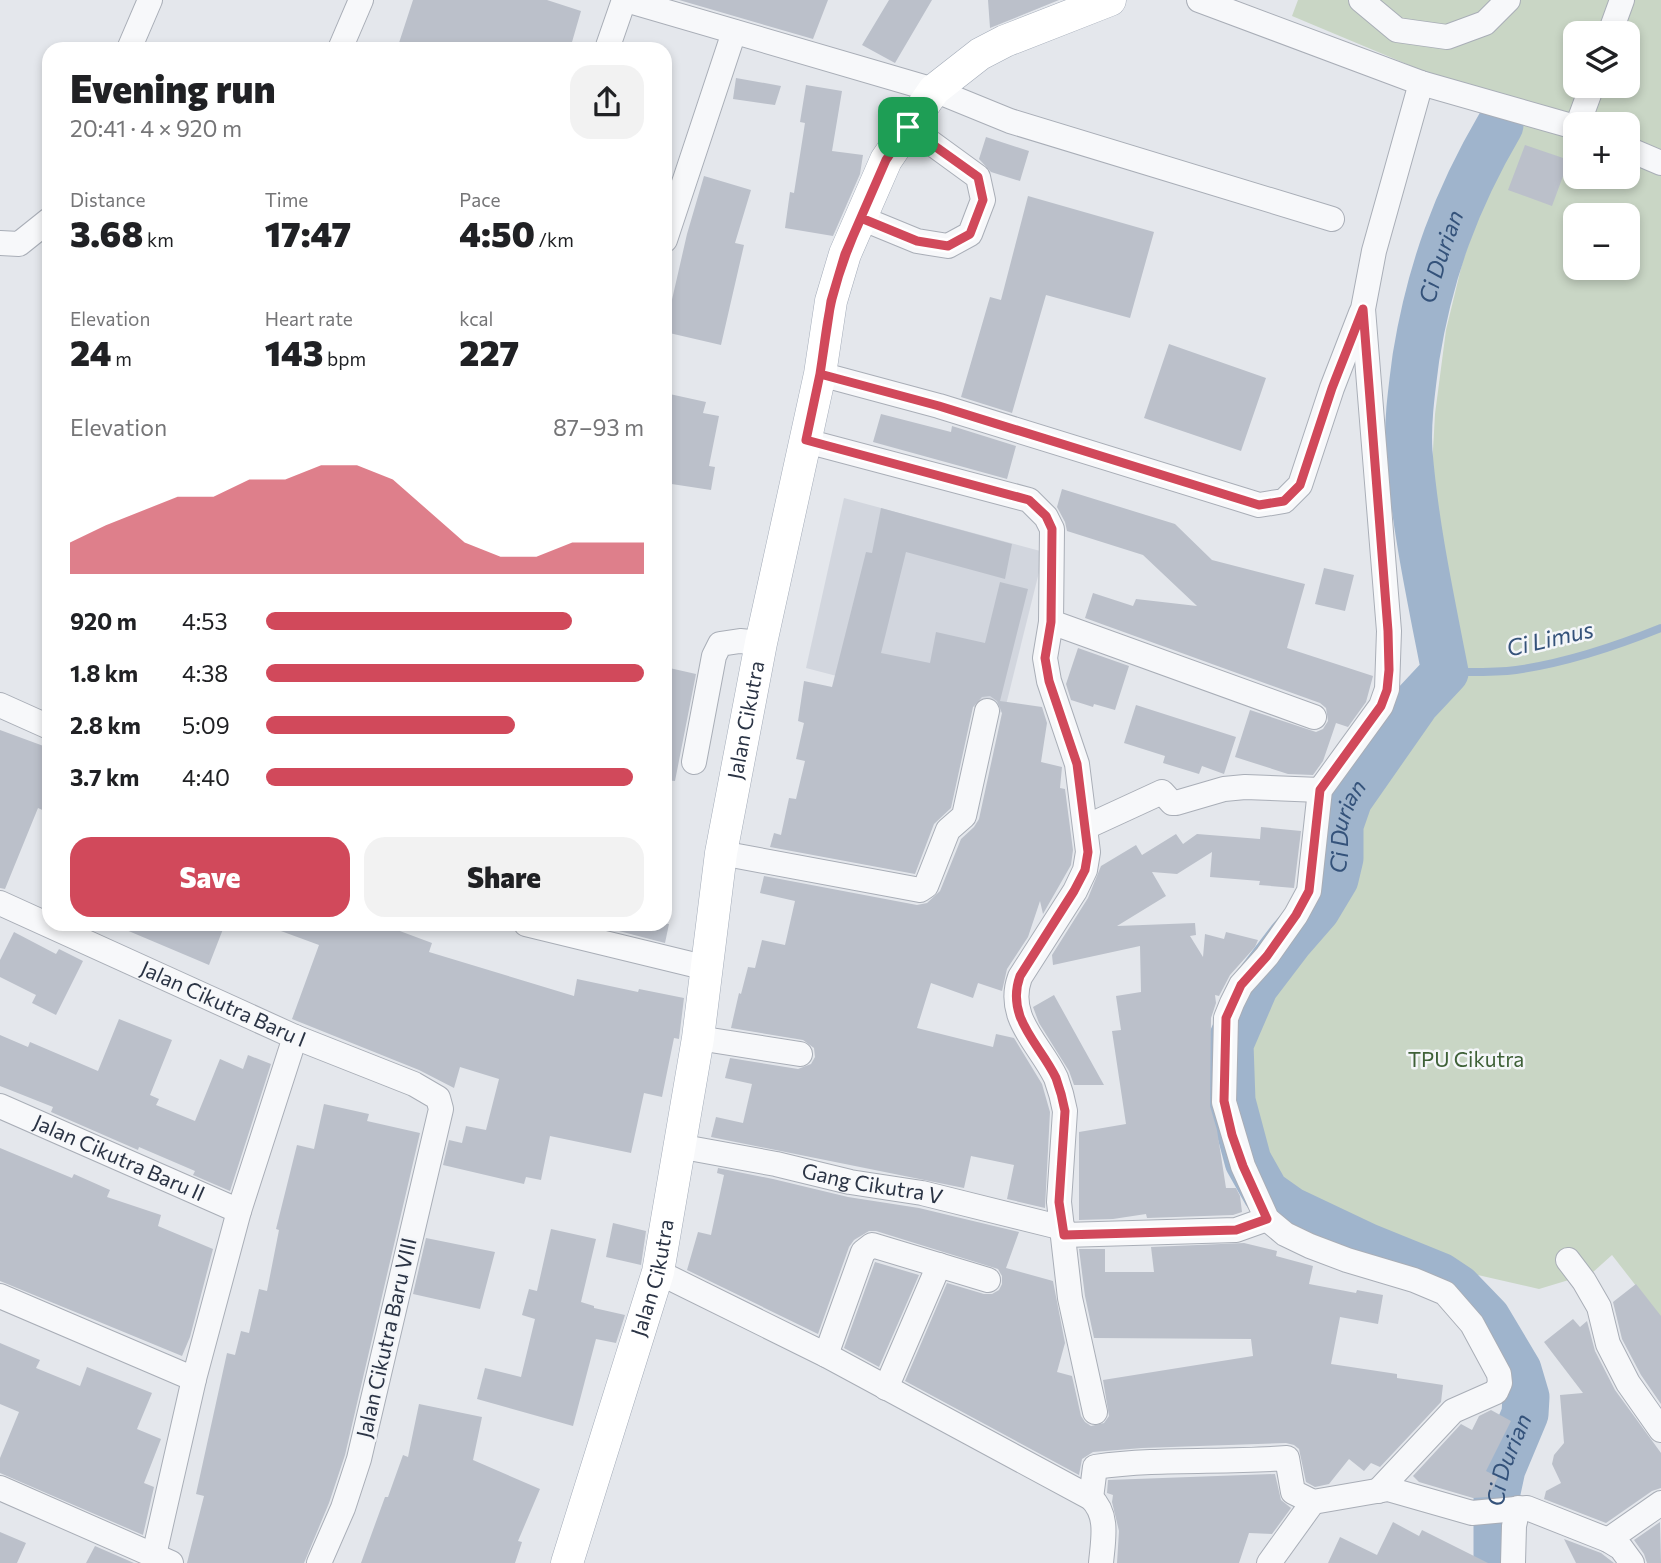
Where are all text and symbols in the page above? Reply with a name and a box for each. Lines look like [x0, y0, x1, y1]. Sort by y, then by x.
map controls [1563, 21, 1640, 280]
button: layers [1563, 21, 1640, 98]
text: Evening run [70, 64, 276, 111]
button: share [570, 65, 644, 139]
pin [878, 97, 938, 157]
icon: arrive [889, 108, 927, 146]
button: + [1563, 112, 1640, 189]
text: 20:41 · 4 × 920 m [70, 114, 242, 142]
text: Distance [70, 188, 146, 211]
text: Time [265, 188, 308, 211]
text: Pace [459, 188, 501, 211]
button: − [1563, 203, 1640, 280]
water label: Ci Durian [1412, 206, 1469, 306]
text: 3.68 [70, 211, 143, 254]
text: 17:47 [265, 211, 351, 254]
text: 4:50 [459, 211, 535, 254]
text: km [143, 228, 174, 251]
text: /km [535, 228, 574, 251]
text: Elevation [70, 307, 150, 330]
text: Heart rate [265, 307, 353, 330]
text: kcal [459, 307, 493, 330]
text: 24 [70, 330, 112, 373]
text: 143 [265, 330, 323, 373]
text: 227 [459, 330, 519, 373]
text: m [112, 347, 132, 370]
text: bpm [323, 347, 366, 370]
text: Elevation [70, 413, 167, 441]
text: 87–93 m [553, 413, 644, 441]
text: 920 m [70, 607, 137, 635]
text: 4:53 [182, 607, 228, 635]
water label: Ci Limus [1503, 614, 1596, 662]
street label: Jalan Cikutra [721, 658, 768, 781]
text: 1.8 km [70, 659, 138, 687]
text: 4:38 [182, 659, 228, 687]
text: 2.8 km [70, 711, 141, 739]
text: 5:09 [182, 711, 230, 739]
text: 3.7 km [70, 763, 139, 791]
text: 4:40 [182, 763, 230, 791]
water label: Ci Durian [1322, 774, 1371, 876]
button: Save [70, 837, 350, 917]
button: Share [364, 837, 644, 917]
street label: Jalan Cikutra Baru I [137, 955, 310, 1051]
park label: TPU Cikutra [1408, 1046, 1524, 1071]
street label: Jalan Cikutra Baru II [30, 1108, 209, 1206]
street label: Gang Cikutra V [799, 1157, 946, 1209]
street label: Jalan Cikutra [625, 1217, 678, 1339]
street label: Jalan Cikutra Baru VIII [350, 1235, 421, 1440]
water label: Ci Durian [1482, 1409, 1537, 1506]

